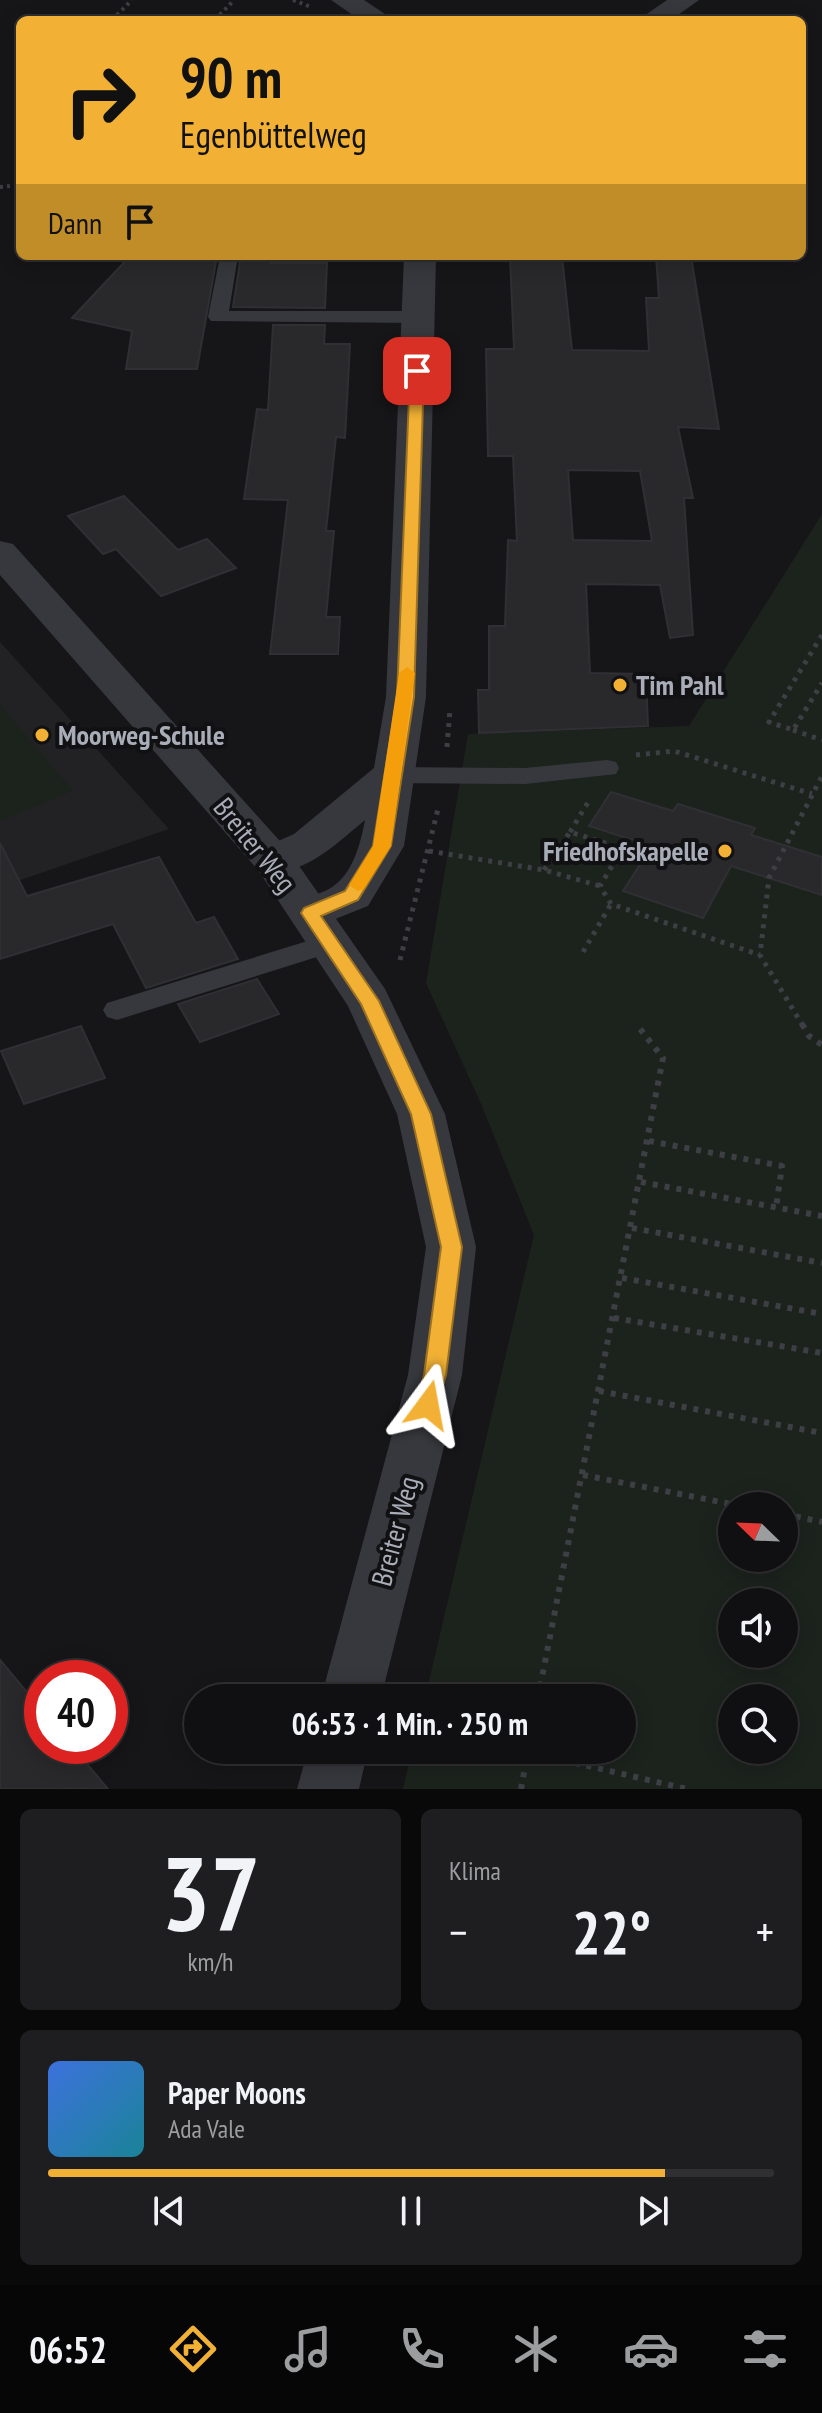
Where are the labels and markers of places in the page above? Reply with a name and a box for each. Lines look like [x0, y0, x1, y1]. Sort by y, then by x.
pin [383, 337, 451, 405]
place label: Tim Pahl [636, 666, 724, 703]
marker: Tim Pahl [611, 676, 629, 694]
place label: Moorweg-Schule [58, 716, 225, 753]
marker: Moorweg-Schule [33, 726, 51, 744]
place label: Friedhofskapelle [543, 832, 709, 869]
marker: Friedhofskapelle [716, 842, 734, 860]

